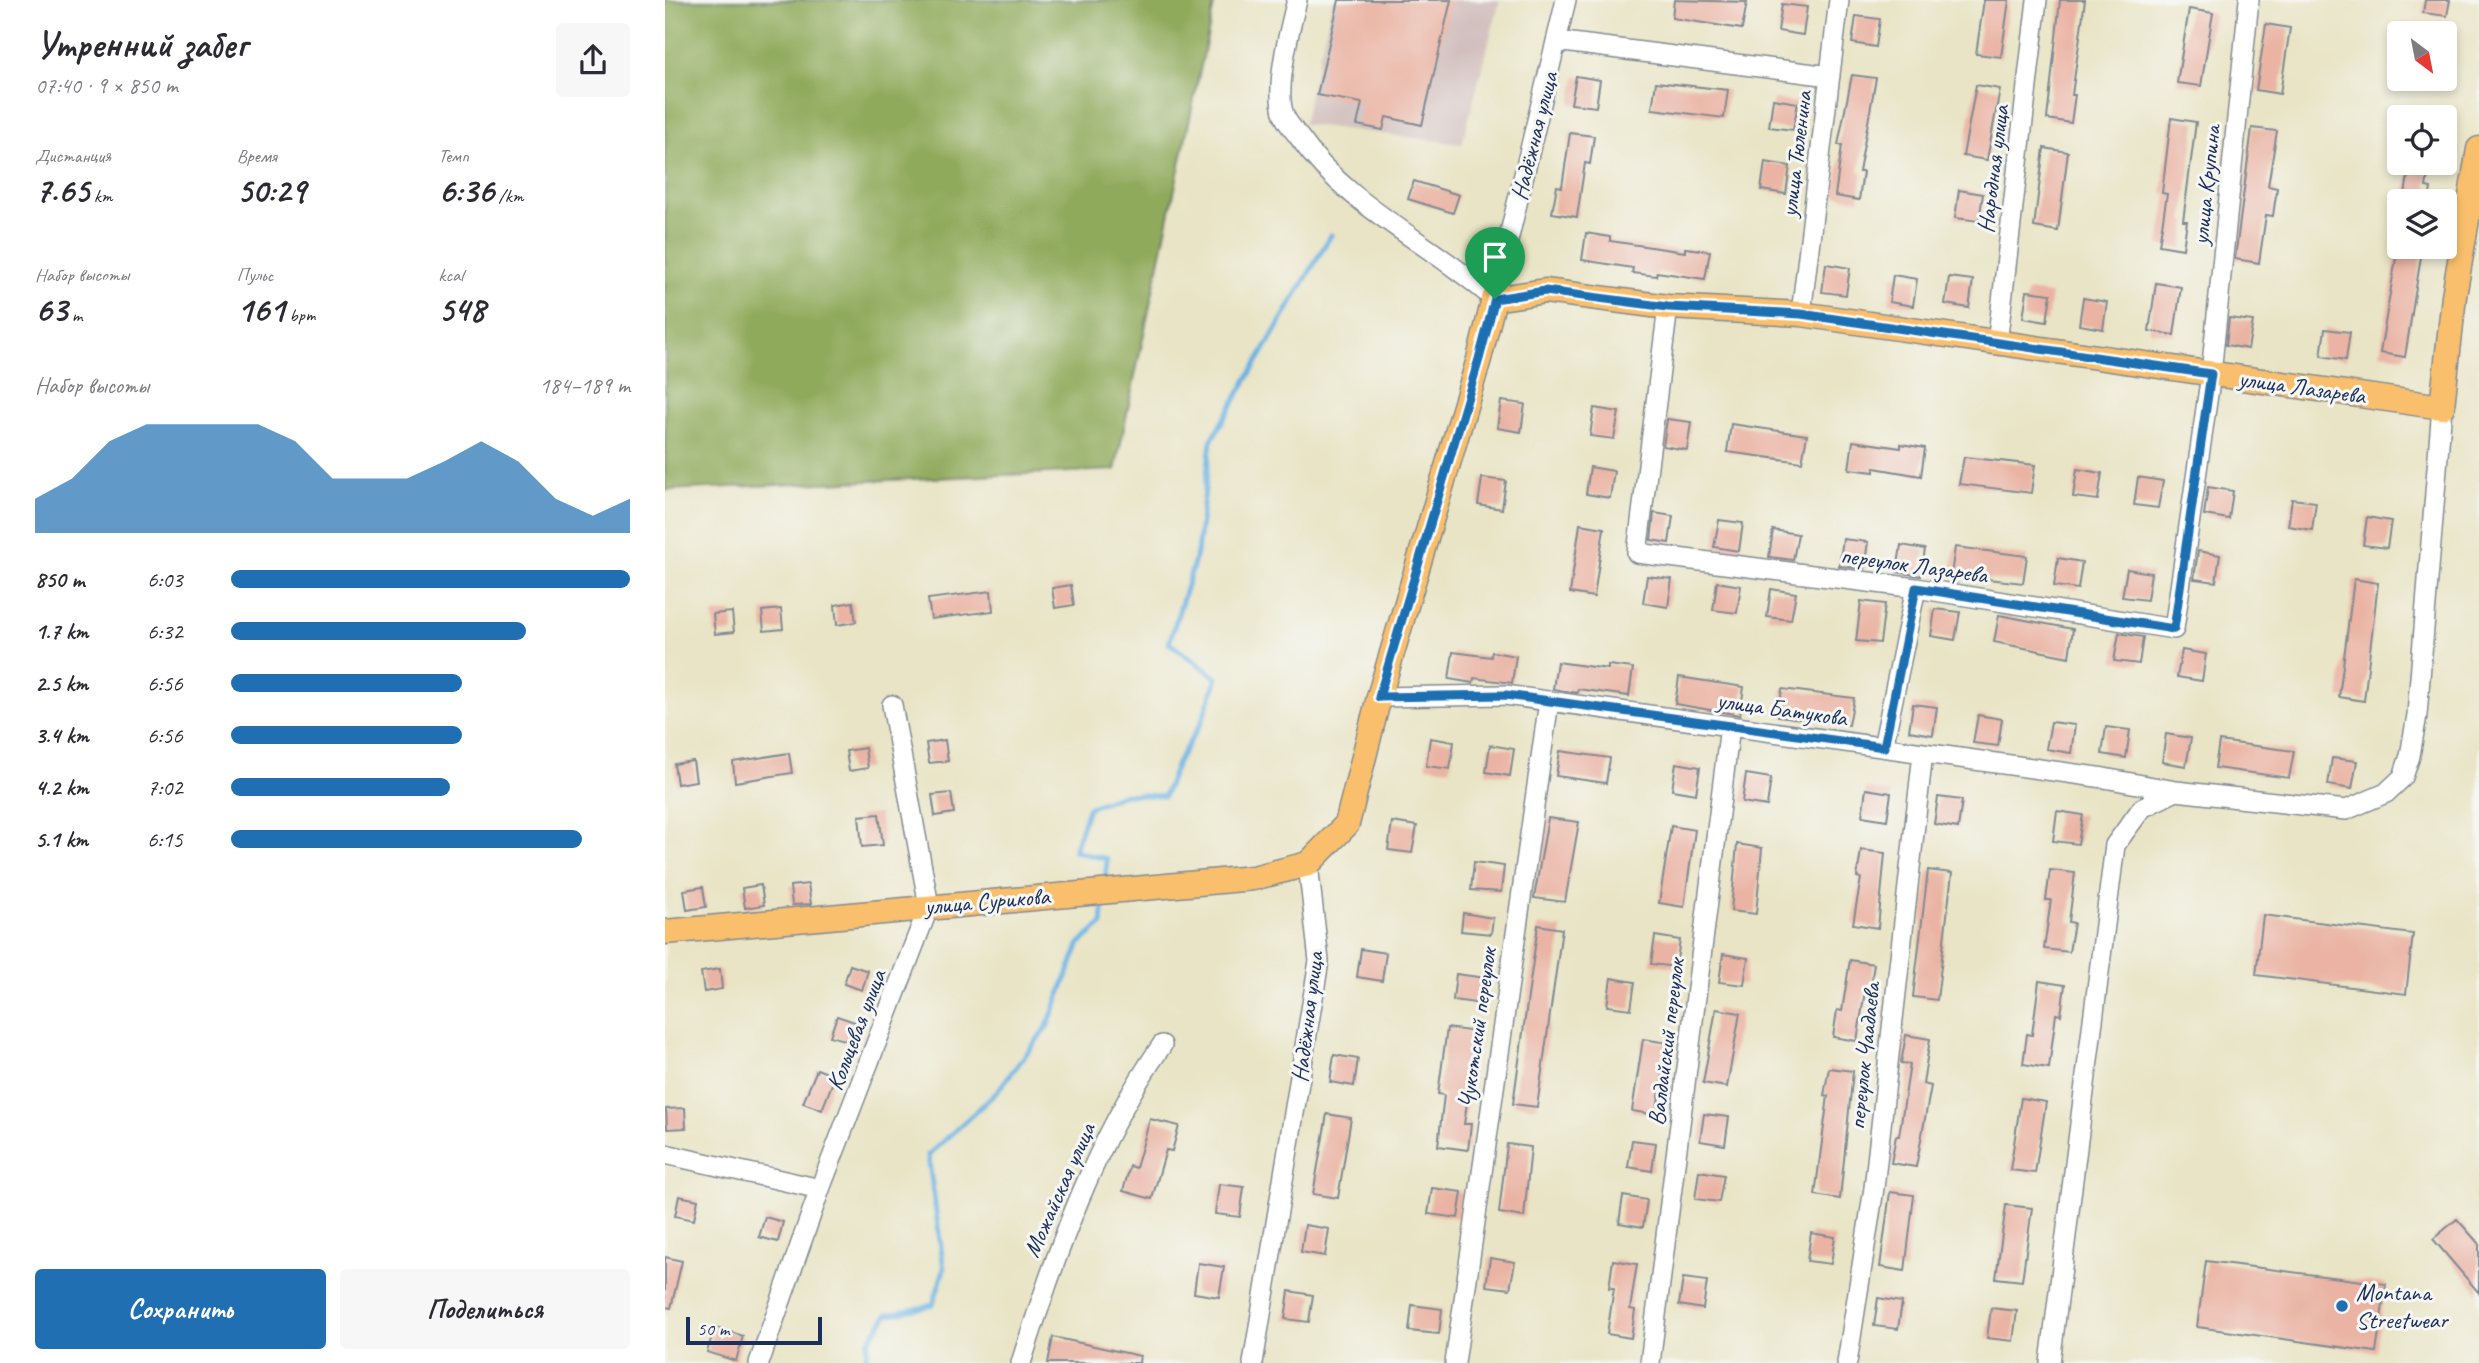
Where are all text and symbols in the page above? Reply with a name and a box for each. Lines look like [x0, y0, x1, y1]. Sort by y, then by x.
text: Утренний забег [35, 21, 247, 68]
north arrow [2387, 21, 2457, 91]
map controls [2387, 21, 2457, 259]
button: share [556, 23, 630, 97]
street label: Надёжная улица [1504, 68, 1565, 203]
text: 07:40 · 9 × 850 m [35, 71, 178, 100]
street label: улица Тюленина [1773, 88, 1819, 221]
street label: Народная улица [1970, 102, 2016, 235]
button: locate [2387, 105, 2457, 175]
street label: улица Крупина [2185, 122, 2227, 248]
text: Дистанция [35, 144, 111, 168]
text: Время [237, 144, 277, 168]
text: Темп [438, 144, 469, 168]
text: 7.65 [35, 168, 89, 213]
text: 50:29 [237, 168, 306, 213]
text: 6:36 [438, 168, 494, 213]
text: km [89, 184, 112, 208]
text: /km [494, 184, 523, 208]
button: layers [2387, 189, 2457, 259]
pin [1465, 227, 1525, 299]
icon: arrive [1476, 238, 1514, 276]
text: Набор высоты [35, 263, 129, 287]
text: Пульс [237, 263, 273, 287]
text: kcal [438, 263, 463, 287]
text: 63 [35, 287, 67, 332]
text: 161 [237, 287, 285, 332]
text: 548 [438, 287, 485, 332]
text: m [67, 303, 83, 327]
text: bpm [285, 303, 315, 327]
street label: улица Лазарева [2235, 363, 2369, 411]
text: Набор высоты [35, 371, 149, 400]
text: 184–189 m [539, 371, 630, 400]
street label: переулок Лазарева [1839, 540, 1990, 590]
text: 850 m [35, 565, 84, 594]
text: 6:03 [147, 565, 183, 594]
text: 1.7 km [35, 617, 88, 646]
text: 6:32 [147, 617, 183, 646]
text: 2.5 km [35, 669, 88, 698]
text: 6:56 [147, 669, 183, 698]
street label: улица Батукова [1713, 685, 1850, 733]
text: 3.4 km [35, 721, 89, 750]
text: 6:56 [147, 721, 183, 750]
text: 4.2 km [35, 773, 89, 802]
text: 7:02 [147, 773, 183, 802]
text: 5.1 km [35, 825, 88, 854]
text: 6:15 [147, 825, 183, 854]
street label: улица Сурикова [921, 880, 1052, 922]
street label: Чукотский переулок [1451, 944, 1503, 1110]
street label: Надёжная улица [1284, 949, 1330, 1084]
street label: Валдайский переулок [1641, 955, 1691, 1127]
street label: Кольцевая улица [819, 964, 893, 1095]
street label: переулок Чаадаева [1841, 979, 1887, 1131]
street label: Можайская улица [1016, 1117, 1102, 1262]
button: Сохранить [35, 1269, 326, 1349]
button: Поделиться [340, 1269, 630, 1349]
place label: Montana Streetwear [2356, 1277, 2450, 1335]
marker: Montana Streetwear [2334, 1298, 2350, 1314]
scale bar [686, 1314, 823, 1346]
text: 50 m [697, 1317, 729, 1341]

